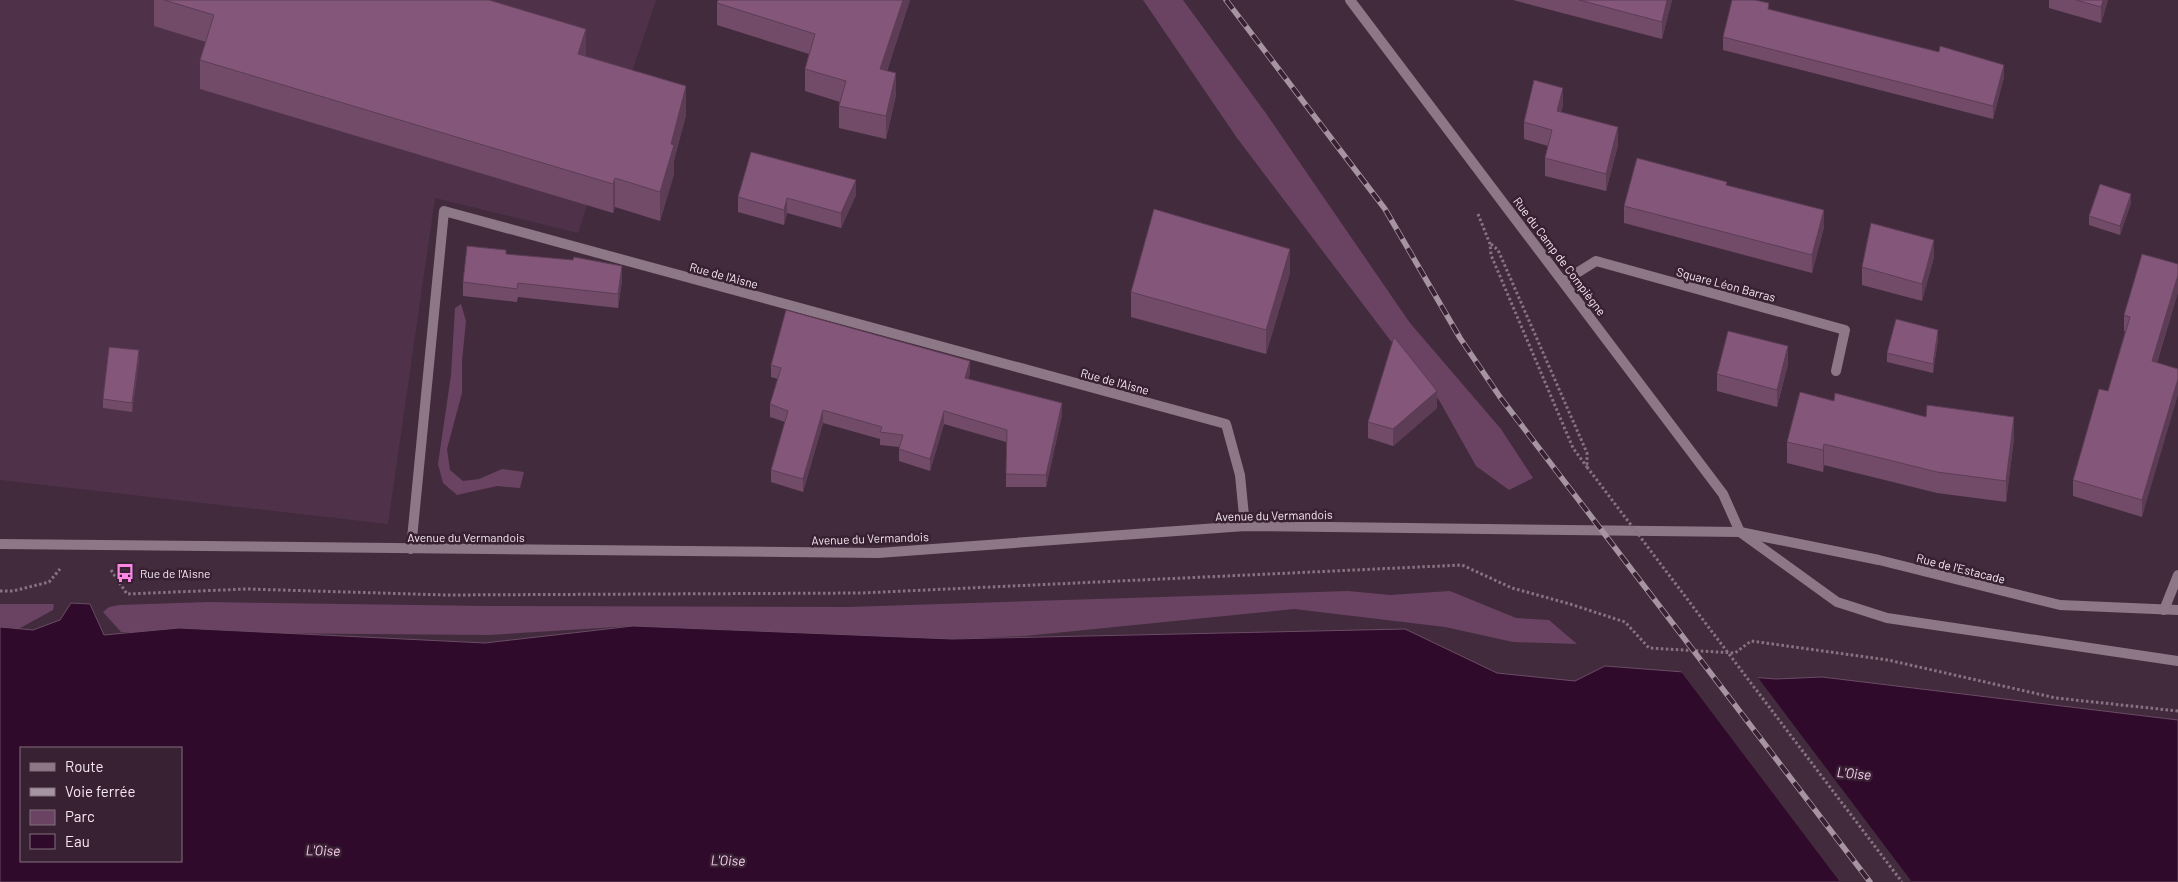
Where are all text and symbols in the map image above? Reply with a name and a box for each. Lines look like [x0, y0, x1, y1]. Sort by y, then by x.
street label: Rue du Camp de Compiègne [1511, 194, 1609, 318]
street label: Rue de l'Aisne [688, 259, 760, 291]
street label: Square Léon Barras [1675, 264, 1777, 304]
street label: Rue de l'Aisne [1079, 365, 1151, 397]
street label: Avenue du Vermandois [1215, 507, 1333, 523]
street label: Avenue du Vermandois [811, 529, 929, 547]
street label: Avenue du Vermandois [407, 530, 525, 544]
street label: Rue de l'Estacade [1915, 550, 2007, 586]
bus stop icon: Rue de l'Aisne [114, 562, 136, 584]
place label: Rue de l'Aisne [140, 566, 210, 580]
legend [20, 747, 182, 862]
text: Route [65, 757, 104, 775]
water label: L'Oise [1836, 763, 1872, 783]
text: Voie ferrée [65, 782, 136, 800]
text: Parc [65, 807, 95, 825]
text: Eau [65, 832, 90, 850]
water label: L'Oise [306, 841, 340, 859]
water label: L'Oise [711, 851, 745, 869]

